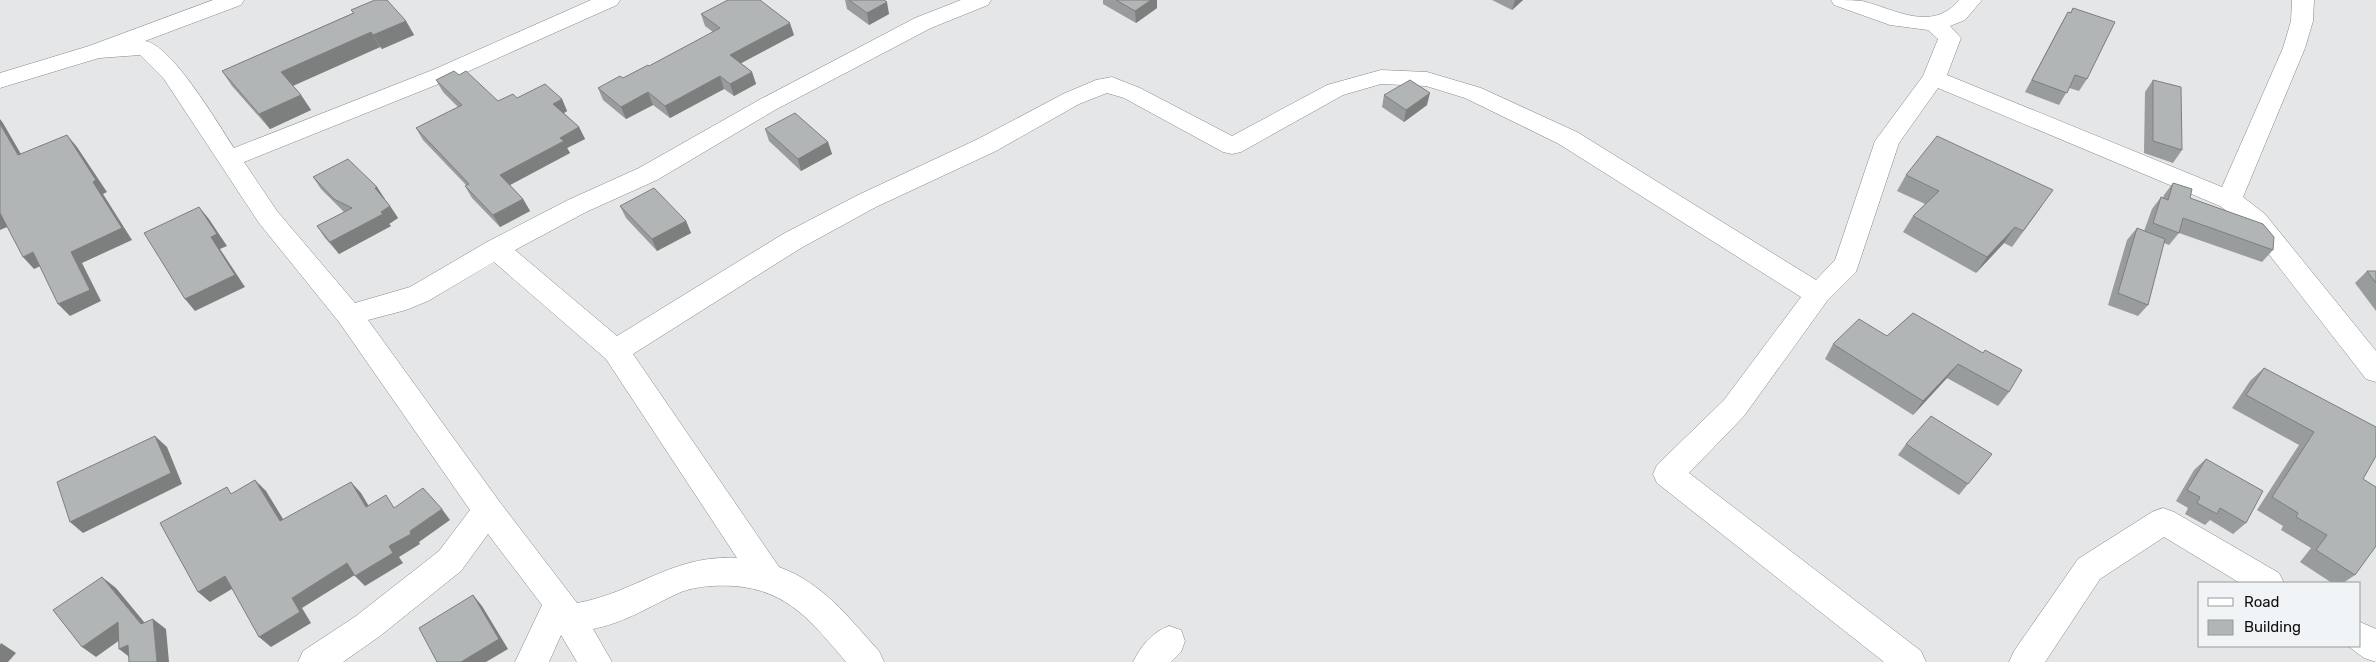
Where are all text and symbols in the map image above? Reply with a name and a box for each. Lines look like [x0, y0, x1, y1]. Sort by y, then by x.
legend [2198, 582, 2361, 647]
text: Road [2244, 593, 2280, 611]
text: Building [2244, 618, 2301, 636]

